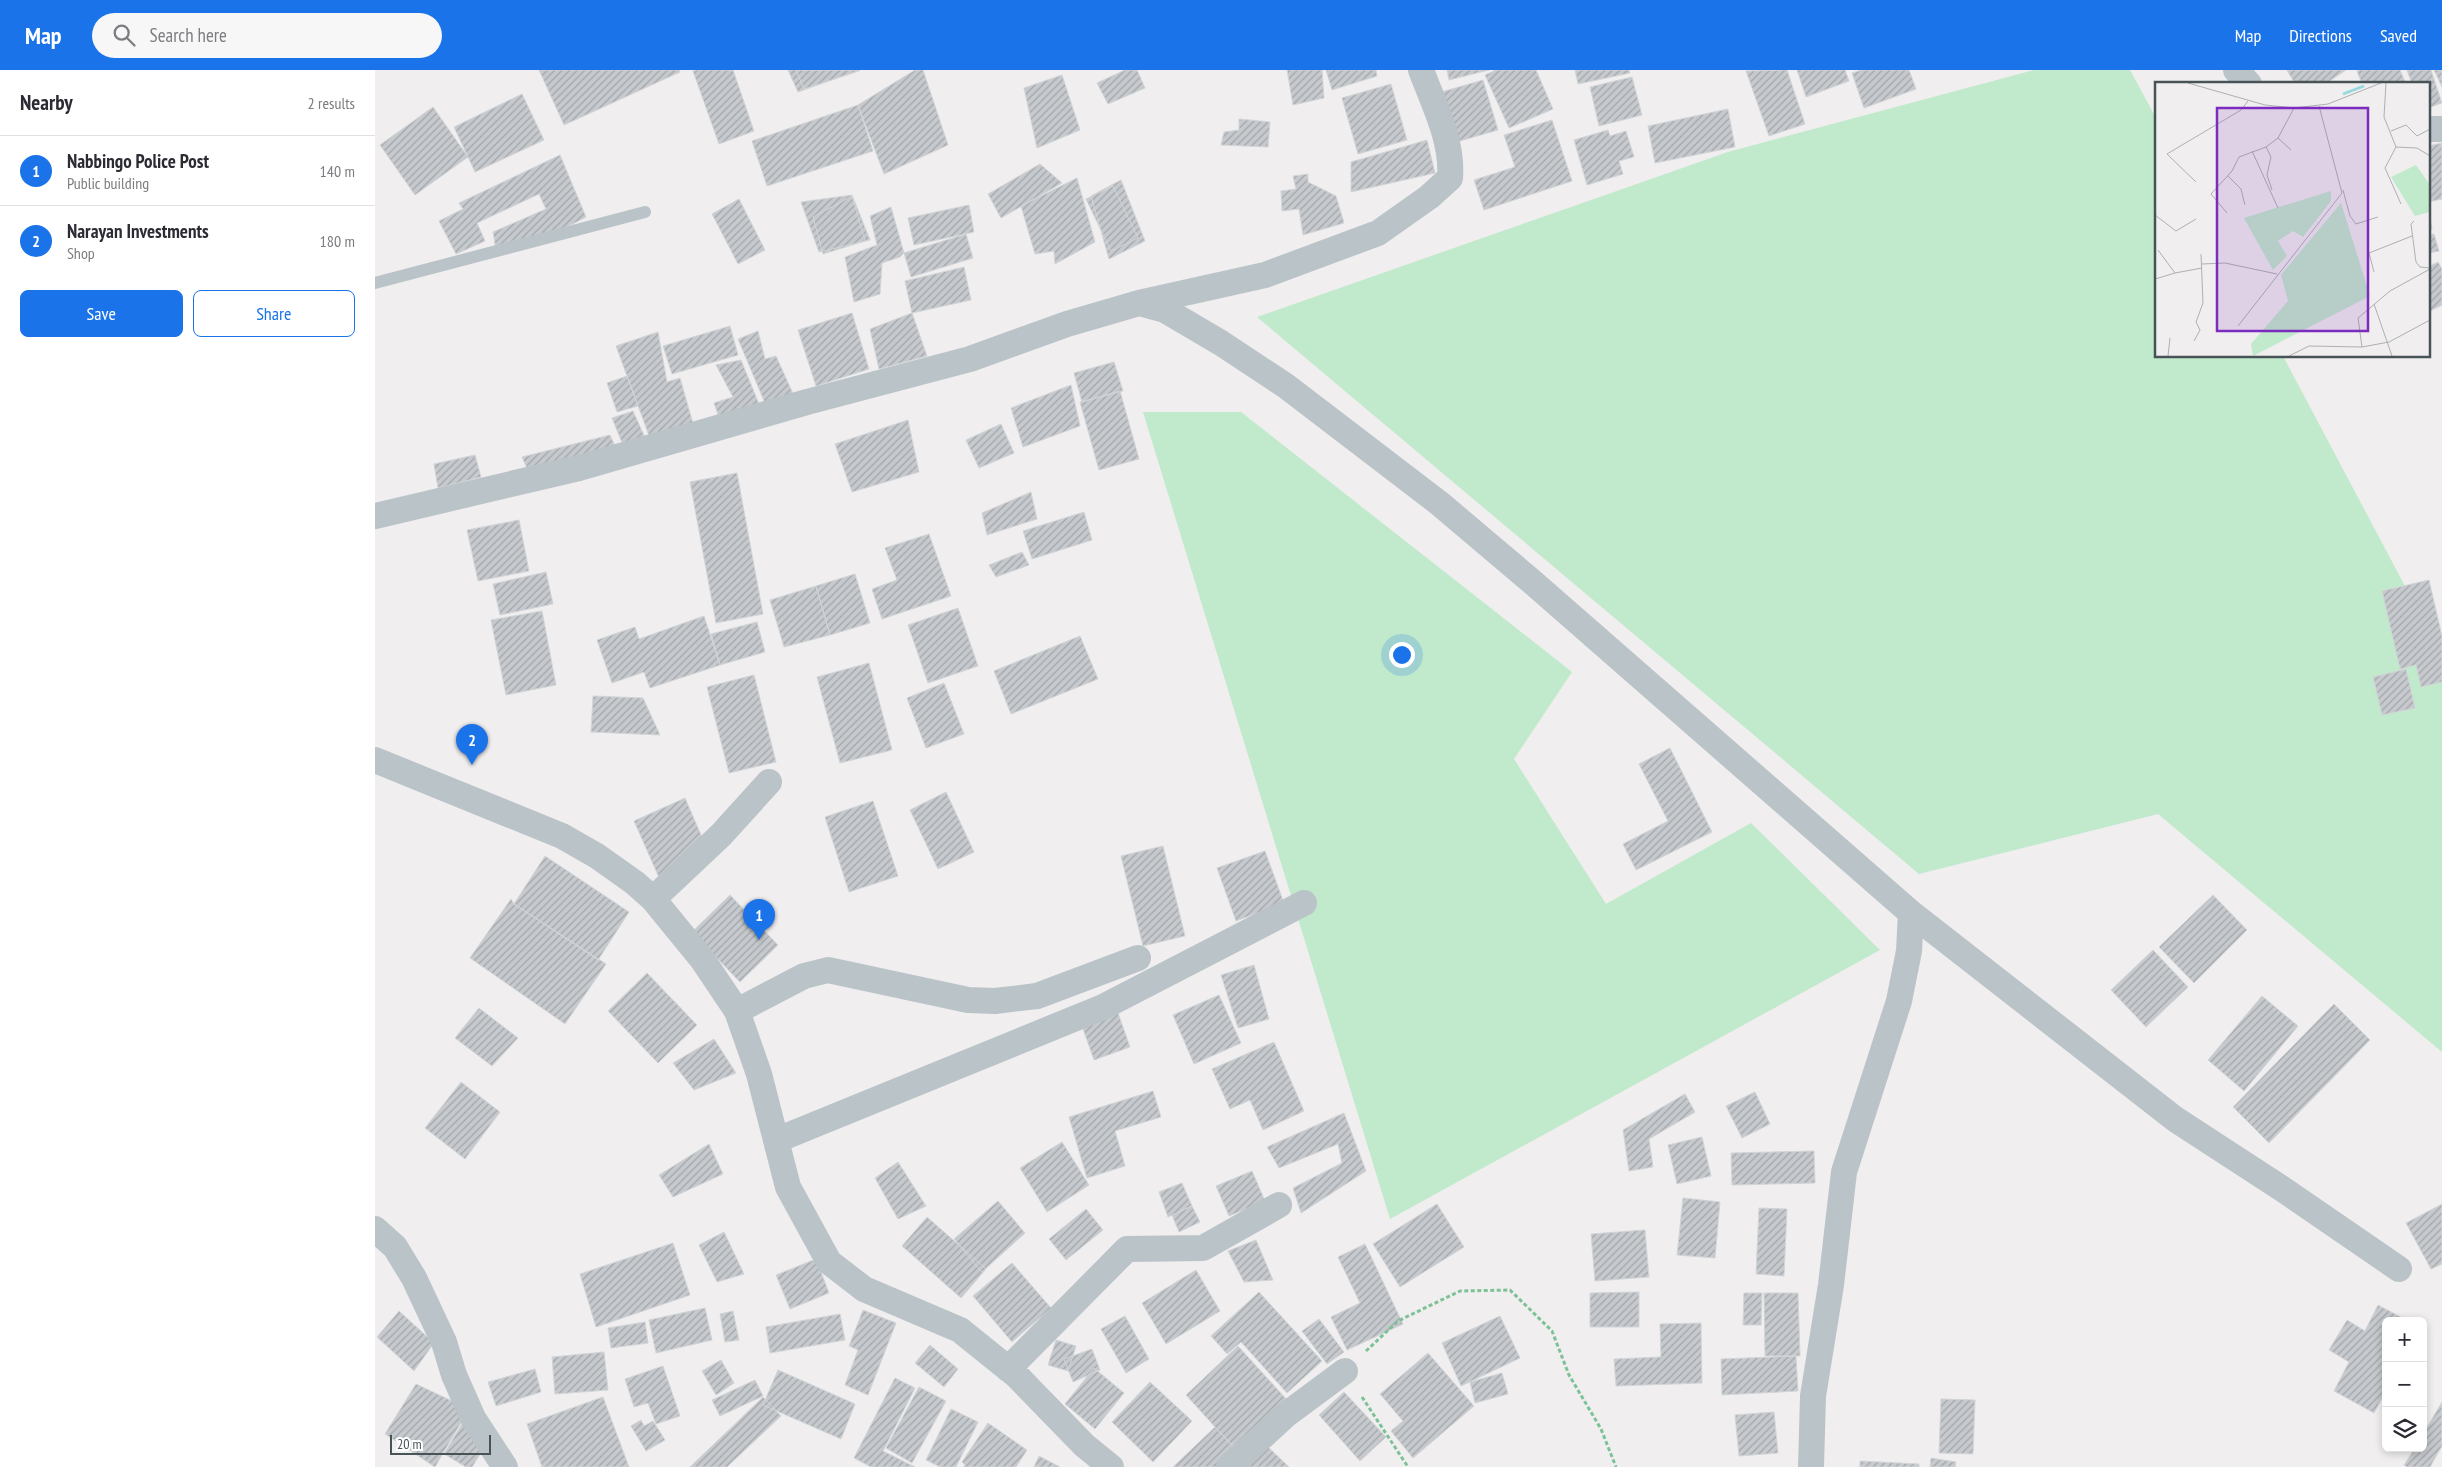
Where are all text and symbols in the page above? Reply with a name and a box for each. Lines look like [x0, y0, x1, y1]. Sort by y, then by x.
search box [92, 13, 442, 58]
text: Map [25, 20, 62, 51]
icon: search [110, 21, 138, 49]
text: Search here [150, 23, 227, 47]
text: Map [2235, 24, 2261, 47]
text: Directions [2289, 24, 2352, 47]
text: Saved [2380, 24, 2417, 47]
inset map [2155, 82, 2429, 358]
text: Nearby [20, 89, 73, 116]
text: 2 results [308, 93, 355, 113]
text: Nabbingo Police Post [67, 149, 209, 173]
text: 1 [32, 161, 40, 181]
text: 140 m [320, 161, 355, 181]
text: Public building [67, 173, 149, 193]
text: Narayan Investments [67, 219, 209, 243]
text: 2 [32, 231, 40, 251]
text: 180 m [320, 231, 355, 251]
text: Shop [67, 243, 95, 263]
button: Save [20, 290, 183, 337]
button: Share [193, 290, 355, 337]
your location [1389, 642, 1415, 668]
pin: 2 [456, 724, 488, 765]
pin: 1 [743, 899, 775, 940]
map controls [2382, 1317, 2427, 1452]
button: + [2382, 1317, 2427, 1362]
button: − [2382, 1362, 2427, 1407]
button: layers [2382, 1407, 2427, 1452]
scale bar [390, 1432, 491, 1455]
text: 20 m [397, 1435, 422, 1453]

